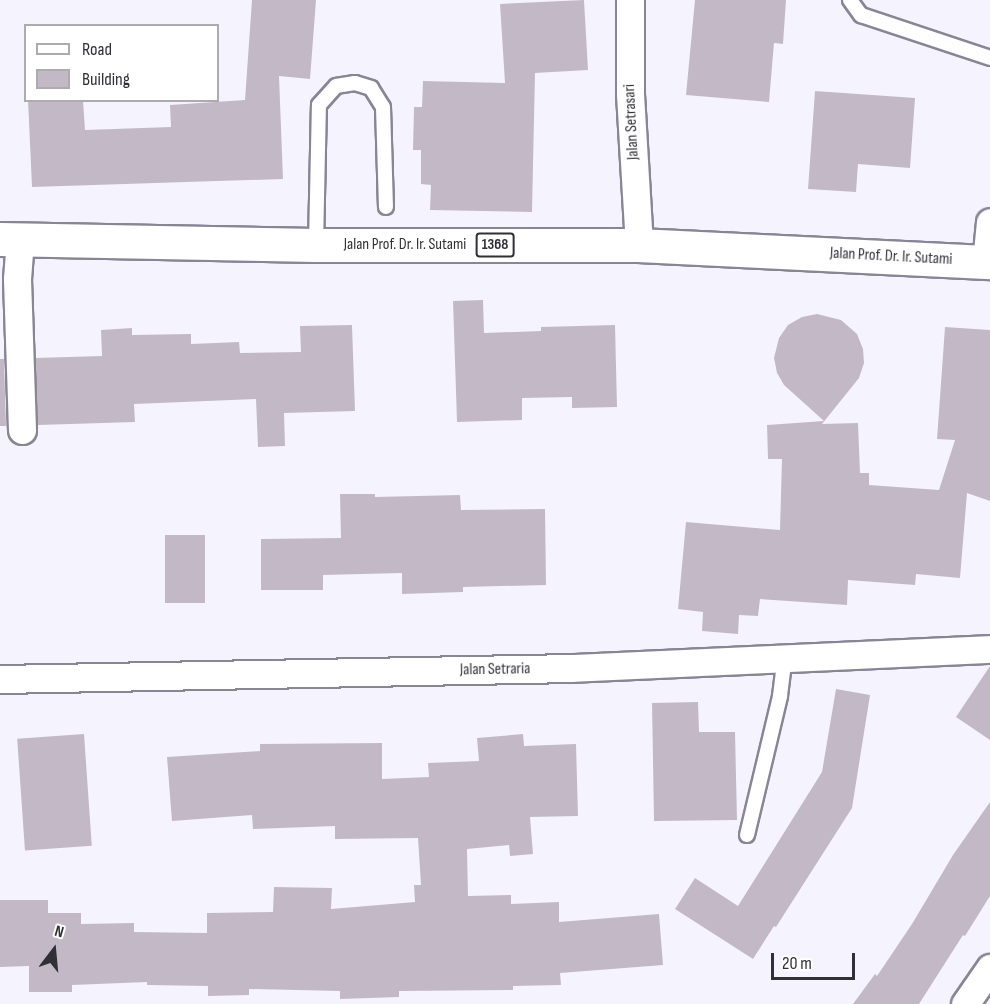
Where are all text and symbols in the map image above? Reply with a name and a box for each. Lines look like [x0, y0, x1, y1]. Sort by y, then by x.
legend [24, 24, 219, 102]
text: Road [82, 39, 112, 60]
text: Building [82, 69, 130, 90]
street label: Jalan Setrasari [620, 84, 644, 160]
road number: 1368 [476, 233, 514, 257]
street label: Jalan Prof. Dr. Ir. Sutami [344, 235, 466, 255]
street label: Jalan Prof. Dr. Ir. Sutami [829, 244, 953, 270]
street label: Jalan Setraria [460, 660, 530, 680]
north arrow [24, 920, 84, 980]
text: N [52, 922, 66, 943]
scale bar [774, 941, 858, 979]
text: 20 m [782, 953, 812, 974]

